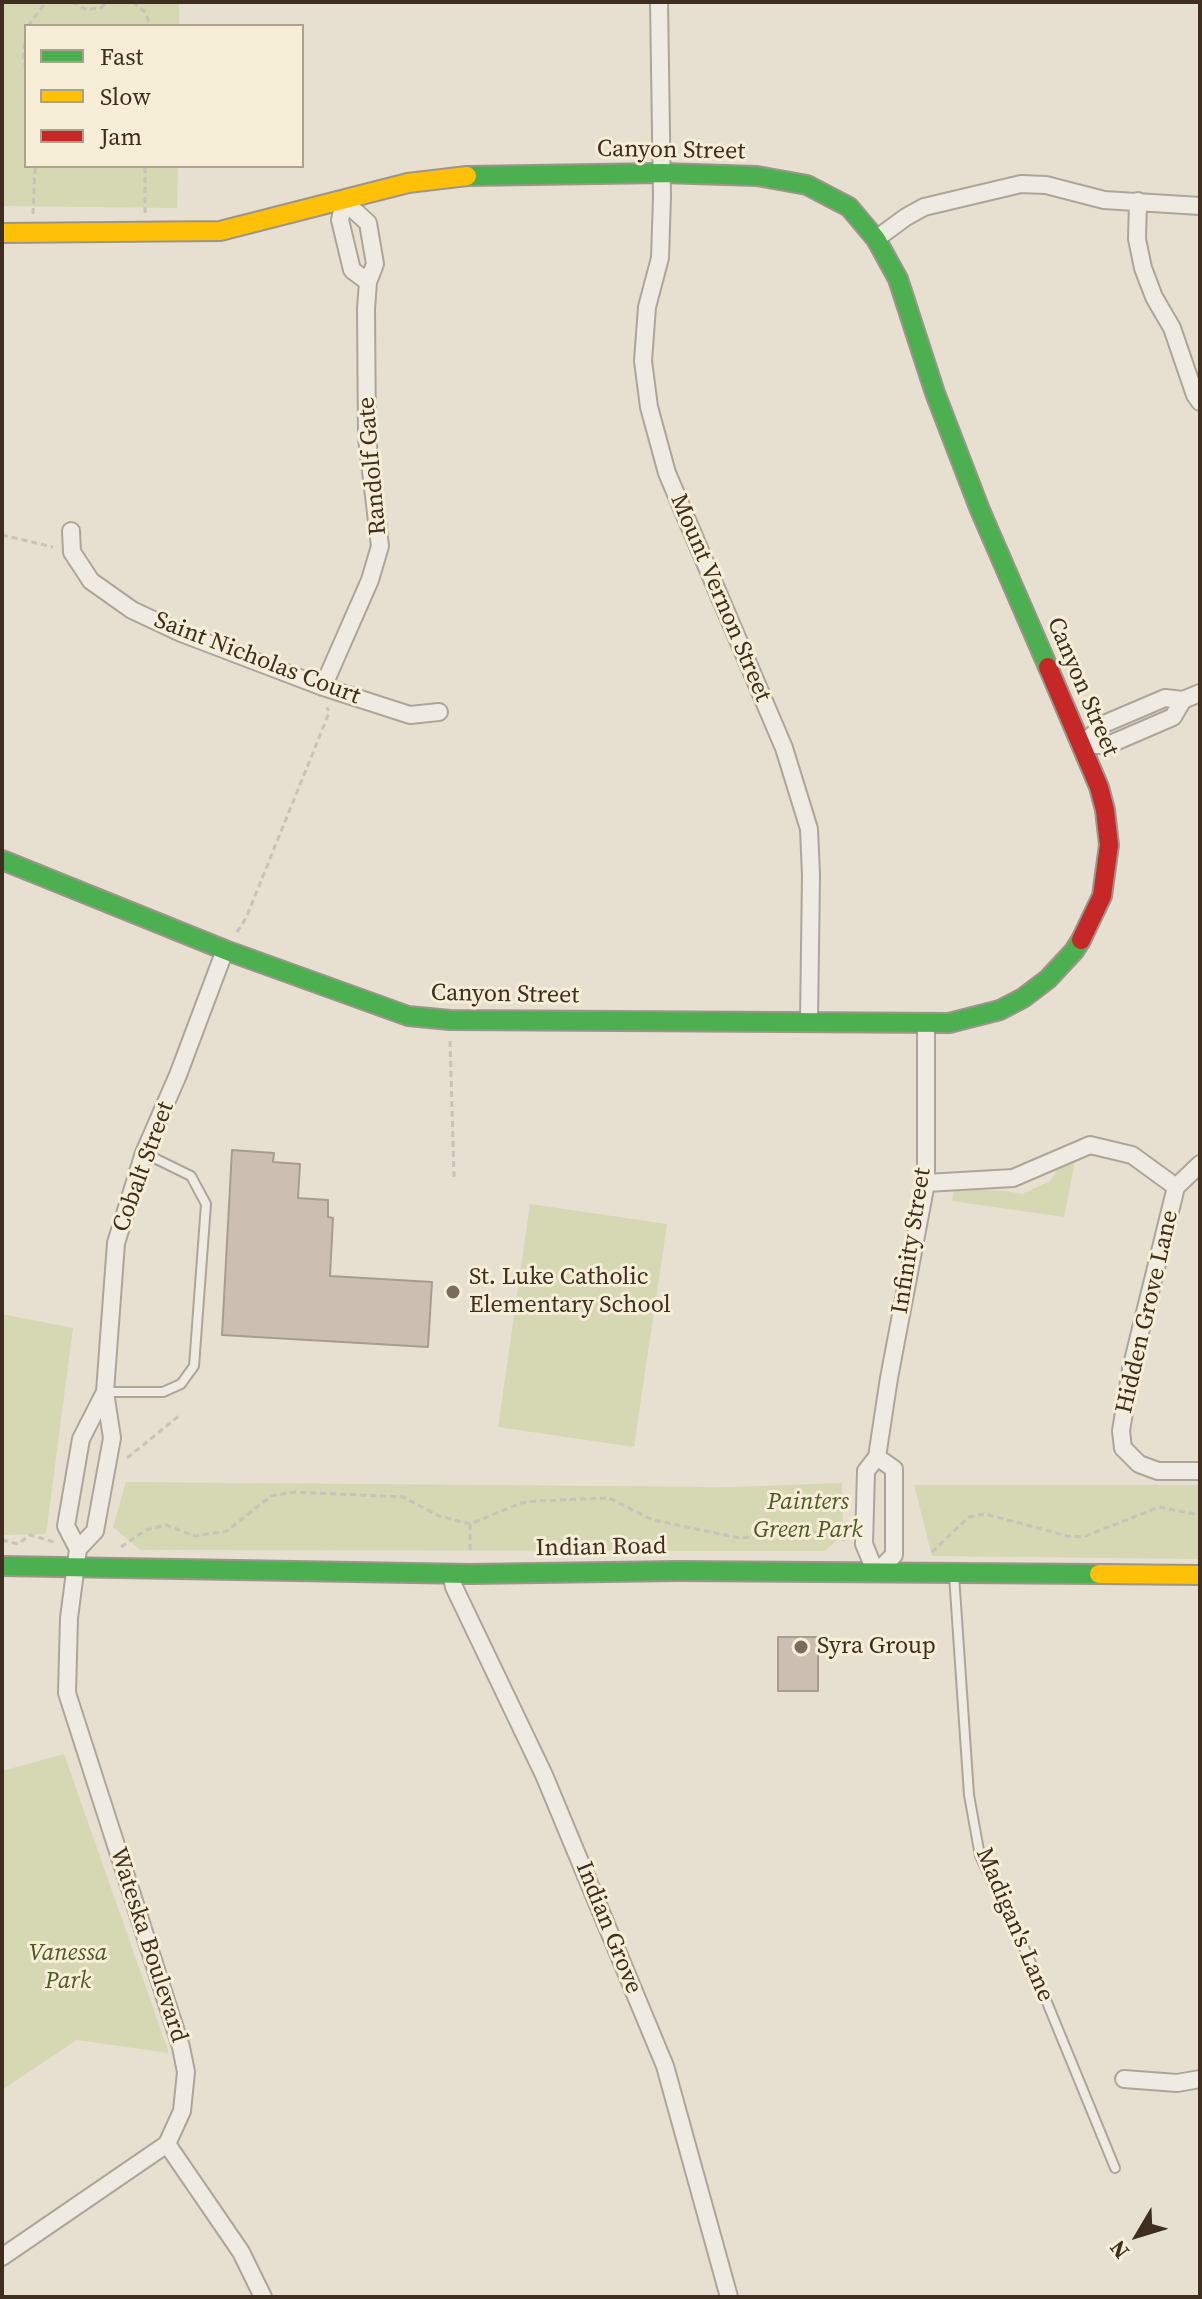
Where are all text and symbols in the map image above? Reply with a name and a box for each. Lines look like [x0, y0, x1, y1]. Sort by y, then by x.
legend [24, 24, 304, 168]
text: Fast [100, 40, 143, 73]
text: Slow [100, 80, 151, 113]
text: Jam [100, 120, 142, 153]
street label: Canyon Street [597, 135, 745, 167]
street label: Randolf Gate [353, 396, 393, 536]
street label: Mount Vernon Street [663, 490, 777, 706]
street label: Saint Nicholas Court [150, 606, 364, 712]
street label: Canyon Street [1040, 613, 1124, 761]
street label: Canyon Street [431, 979, 579, 1011]
street label: Cobalt Street [107, 1098, 181, 1236]
street label: Infinity Street [886, 1166, 938, 1316]
street label: Hidden Grove Lane [1111, 1208, 1185, 1416]
place label: St. Luke Catholic Elementary School [469, 1264, 671, 1320]
marker: St. Luke Catholic Elementary School [444, 1283, 462, 1301]
park label: Painters Green Park [753, 1489, 863, 1545]
street label: Indian Road [535, 1532, 667, 1564]
place label: Syra Group [817, 1633, 936, 1661]
marker: Syra Group [792, 1638, 810, 1656]
street label: Wateska Boulevard [103, 1844, 193, 2046]
street label: Madigan's Lane [969, 1844, 1059, 2006]
street label: Indian Grove [568, 1858, 648, 1998]
park label: Vanessa Park [29, 1940, 107, 1996]
north arrow [1098, 2195, 1178, 2275]
text: N [1102, 2234, 1136, 2265]

